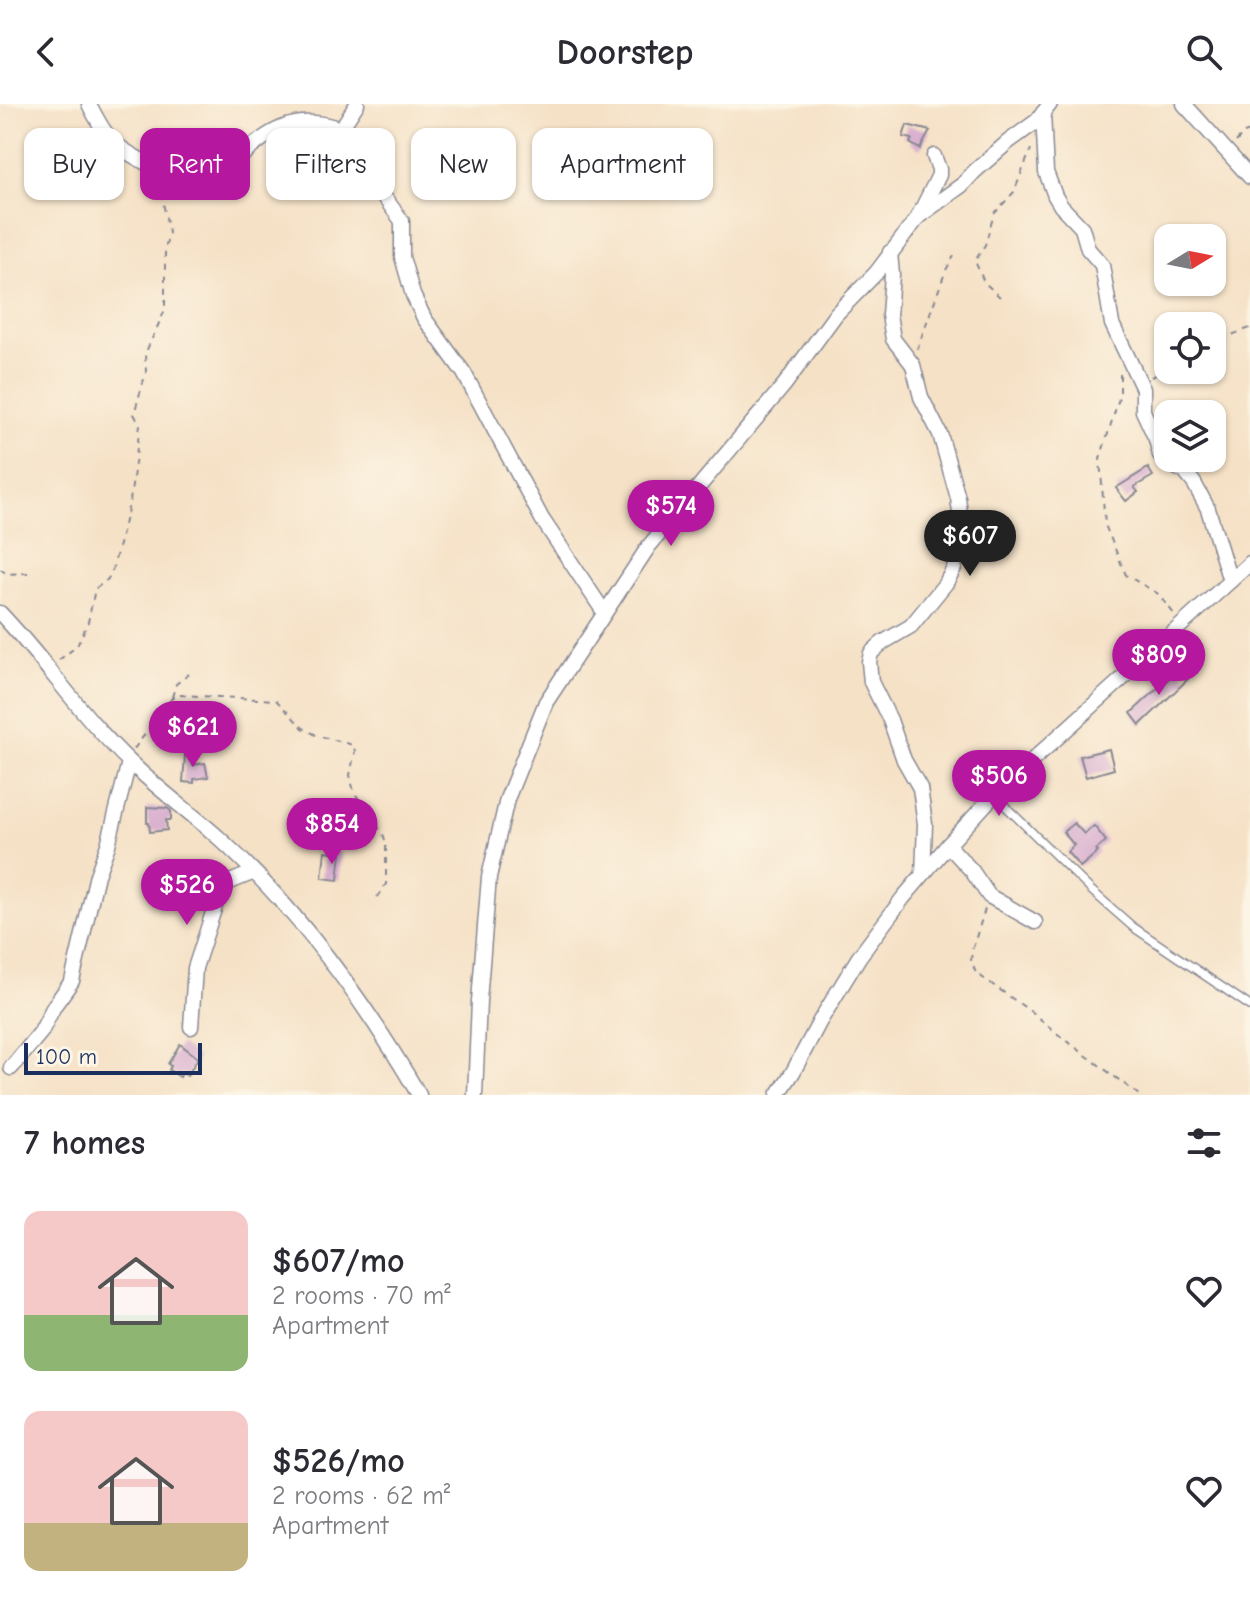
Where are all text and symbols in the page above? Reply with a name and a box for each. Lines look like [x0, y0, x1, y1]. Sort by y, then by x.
icon: back [24, 30, 68, 74]
icon: search [1182, 30, 1226, 74]
text: Doorstep [557, 32, 693, 73]
chip: Buy [24, 128, 124, 200]
chip: Rent [140, 128, 250, 200]
chip: Filters [266, 128, 395, 200]
chip: New [411, 128, 516, 200]
chip: Apartment [532, 128, 713, 200]
north arrow [1154, 224, 1226, 296]
map controls [1154, 224, 1226, 472]
button: locate [1154, 312, 1226, 384]
button: layers [1154, 400, 1226, 472]
pin: $574 [624, 480, 718, 548]
text: $574 [645, 491, 697, 521]
pin: $607 [923, 510, 1017, 578]
text: $607 [942, 521, 998, 551]
pin: $809 [1112, 629, 1206, 697]
text: $809 [1130, 640, 1188, 670]
pin: $621 [146, 701, 240, 769]
text: $621 [167, 712, 219, 742]
pin: $506 [952, 750, 1046, 818]
text: $506 [970, 761, 1028, 791]
pin: $854 [285, 798, 379, 866]
text: $854 [305, 809, 359, 839]
pin: $526 [140, 859, 234, 927]
text: $526 [159, 870, 215, 900]
scale bar [24, 1039, 202, 1075]
text: 100 m [36, 1044, 97, 1070]
icon: filters [1182, 1121, 1226, 1165]
text: 7 homes [24, 1123, 145, 1163]
text: $607/mo [272, 1241, 405, 1281]
icon: home [88, 1243, 184, 1339]
icon: heart [1182, 1269, 1226, 1313]
text: 2 rooms · 70 m² [272, 1281, 451, 1311]
text: Apartment [272, 1311, 388, 1341]
text: $526/mo [272, 1441, 405, 1481]
icon: home [88, 1443, 184, 1539]
icon: heart [1182, 1469, 1226, 1513]
text: 2 rooms · 62 m² [272, 1481, 450, 1511]
text: Apartment [272, 1511, 388, 1541]

